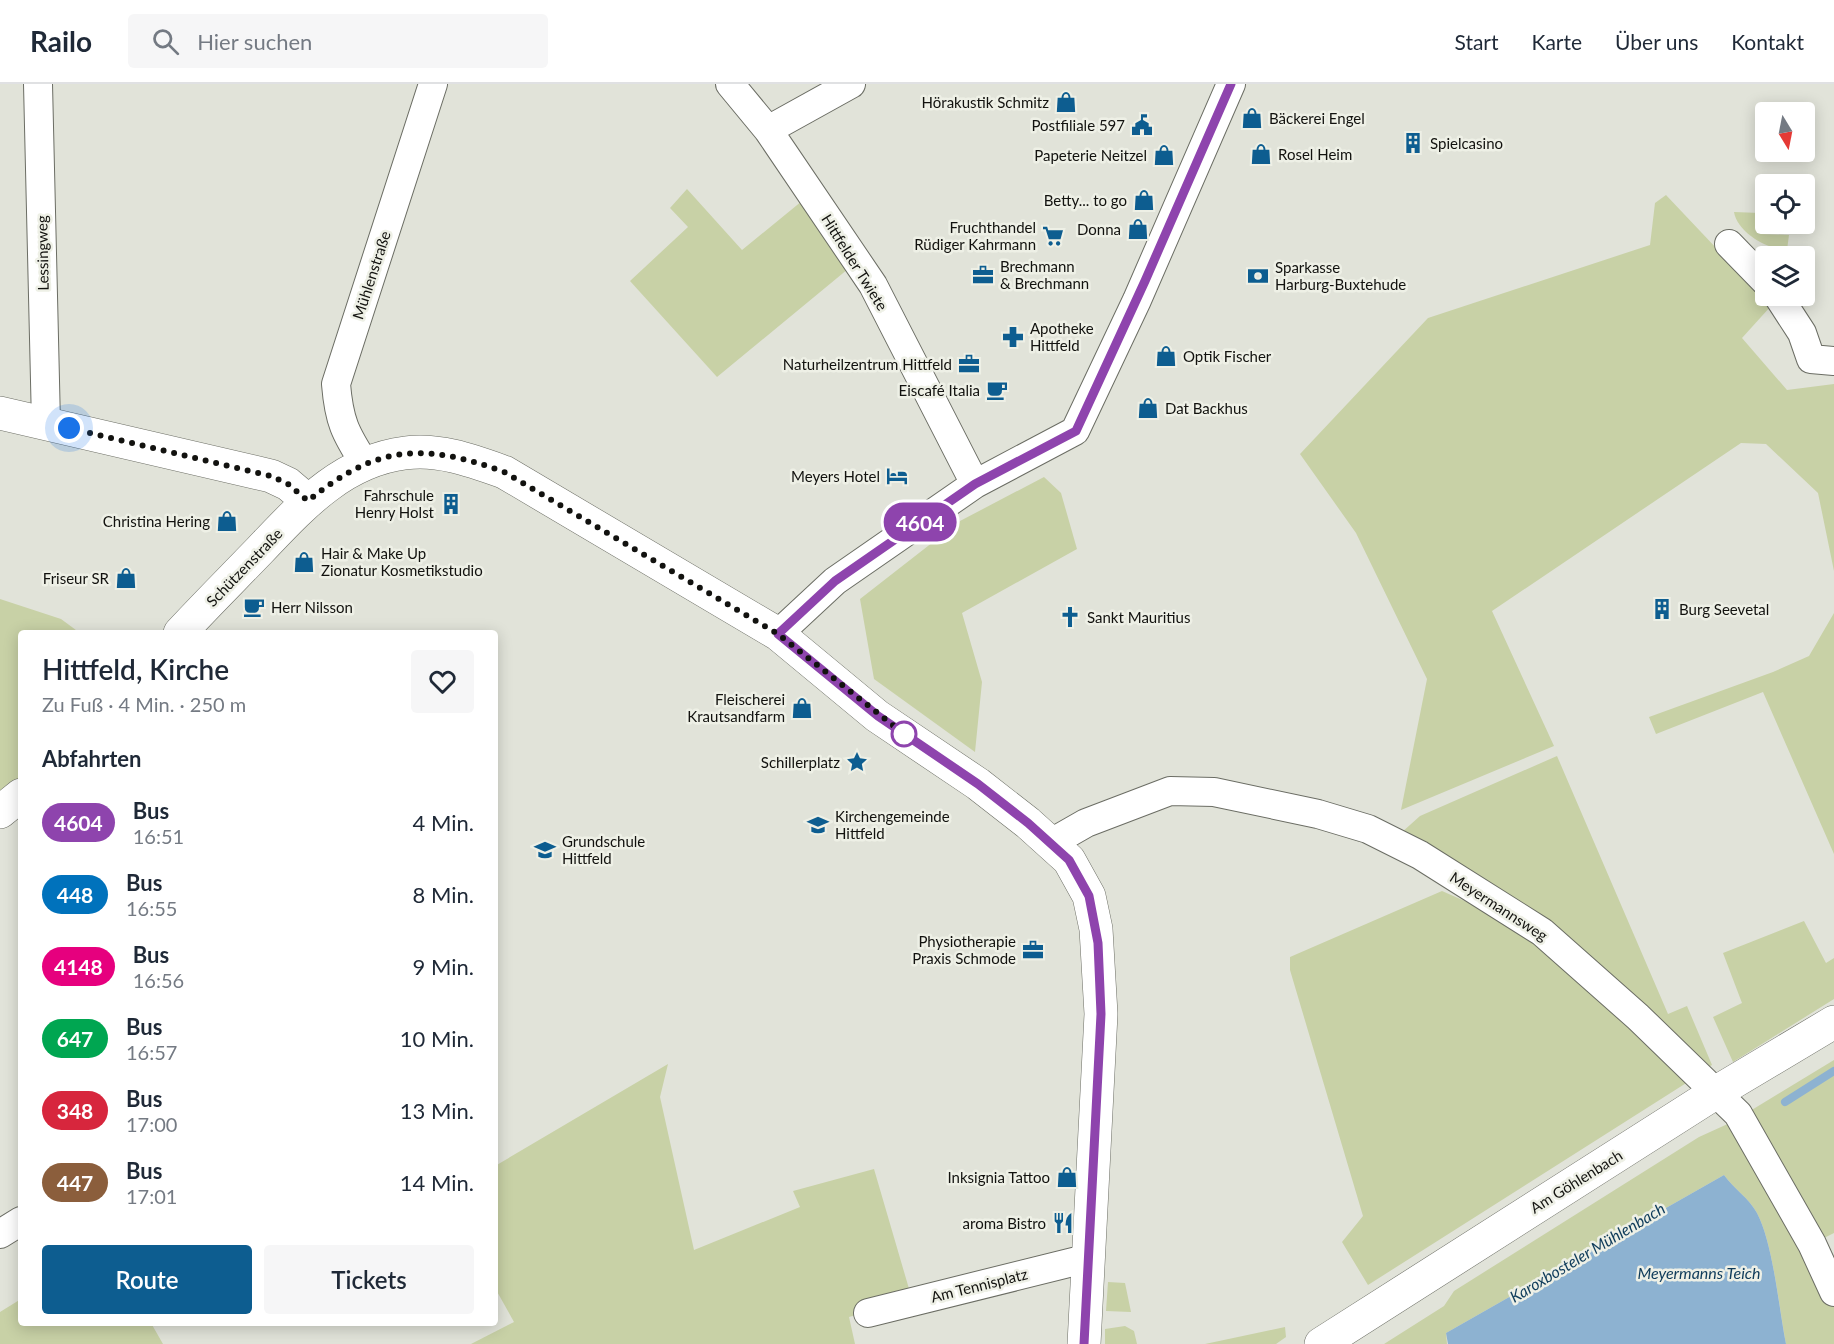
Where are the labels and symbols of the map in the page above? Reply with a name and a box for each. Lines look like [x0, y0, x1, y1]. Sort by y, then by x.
shop icon: Hörakustik Schmitz [1054, 90, 1078, 114]
place label: Hörakustik Schmitz [922, 93, 1049, 111]
north arrow [1755, 102, 1815, 162]
shop icon: Bäckerei Engel [1240, 106, 1264, 130]
place label: Bäckerei Engel [1269, 109, 1365, 127]
public building icon: Postfiliale 597 [1130, 113, 1154, 137]
place label: Postfiliale 597 [1031, 116, 1125, 134]
building icon: Spielcasino [1401, 131, 1425, 155]
place label: Spielcasino [1430, 134, 1503, 152]
shop icon: Rosel Heim [1249, 142, 1273, 166]
shop icon: Papeterie Neitzel [1152, 143, 1176, 167]
place label: Rosel Heim [1278, 145, 1352, 163]
place label: Papeterie Neitzel [1034, 146, 1147, 164]
shop icon: Betty... to go [1132, 188, 1156, 212]
place label: Betty... to go [1044, 191, 1127, 209]
street label: Hittfelder Twiete [818, 210, 892, 314]
street label: Lessingweg [32, 215, 52, 291]
shop icon: Donna [1126, 217, 1150, 241]
place label: Fruchthandel Rüdiger Kahrmann [914, 218, 1036, 253]
place label: Donna [1077, 220, 1121, 238]
supermarket icon: Fruchthandel Rüdiger Kahrmann [1041, 224, 1065, 248]
street label: Mühlenstraße [348, 229, 394, 321]
place label: Brechmann & Brechmann [1000, 257, 1089, 292]
place label: Sparkasse Harburg-Buxtehude [1275, 258, 1406, 293]
office icon: Brechmann & Brechmann [971, 263, 995, 287]
bank icon: Sparkasse Harburg-Buxtehude [1246, 264, 1270, 288]
place label: Apotheke Hittfeld [1030, 319, 1094, 354]
pharmacy icon: Apotheke Hittfeld [1001, 325, 1025, 349]
shop icon: Optik Fischer [1154, 344, 1178, 368]
place label: Optik Fischer [1183, 347, 1272, 365]
office icon: Naturheilzentrum Hittfeld [957, 352, 981, 376]
place label: Naturheilzentrum Hittfeld [783, 355, 952, 373]
cafe icon: Eiscafé Italia [985, 378, 1009, 402]
place label: Eiscafé Italia [899, 381, 980, 399]
shop icon: Dat Backhus [1136, 396, 1160, 420]
place label: Dat Backhus [1165, 399, 1248, 417]
your location [54, 413, 84, 443]
hotel icon: Meyers Hotel [885, 464, 909, 488]
place label: Meyers Hotel [791, 467, 880, 485]
place label: Fahrschule Henry Holst [355, 486, 435, 521]
building icon: Fahrschule Henry Holst [439, 492, 463, 516]
line badge: 4604 [878, 502, 962, 542]
shop icon: Christina Hering [215, 509, 239, 533]
place label: Christina Hering [103, 512, 210, 530]
street label: Schützenstraße [202, 524, 286, 610]
place label: Hair & Make Up Zionatur Kosmetikstudio [321, 544, 483, 579]
shop icon: Hair & Make Up Zionatur Kosmetikstudio [292, 550, 316, 574]
shop icon: Friseur SR [114, 566, 138, 590]
place label: Friseur SR [43, 569, 110, 587]
cafe icon: Herr Nilsson [242, 595, 266, 619]
building icon: Burg Seevetal [1650, 597, 1674, 621]
place label: Herr Nilsson [271, 598, 353, 616]
place label: Burg Seevetal [1679, 600, 1769, 618]
church icon: Sankt Mauritius [1058, 605, 1082, 629]
place label: Sankt Mauritius [1087, 608, 1190, 626]
place label: Fleischerei Krautsandfarm [687, 690, 785, 725]
shop icon: Fleischerei Krautsandfarm [790, 696, 814, 720]
unlabelled marker [891, 721, 917, 747]
place icon: Schillerplatz [845, 750, 869, 774]
place label: Schillerplatz [761, 753, 840, 771]
place label: Kirchengemeinde Hittfeld [835, 807, 950, 842]
school or university icon: Kirchengemeinde Hittfeld [806, 813, 830, 837]
place label: Grundschule Hittfeld [562, 832, 645, 867]
school or university icon: Grundschule Hittfeld [533, 838, 557, 862]
street label: Meyermannsweg [1447, 868, 1551, 944]
place label: Physiotherapie Praxis Schmode [912, 932, 1016, 967]
office icon: Physiotherapie Praxis Schmode [1021, 938, 1045, 962]
street label: Am Göhlenbach [1527, 1145, 1625, 1217]
shop icon: Inksignia Tattoo [1055, 1165, 1079, 1189]
place label: Inksignia Tattoo [947, 1168, 1050, 1186]
water label: Karoxbosteler Mühlenbach [1506, 1198, 1668, 1306]
restaurant icon: aroma Bistro [1051, 1211, 1075, 1235]
place label: aroma Bistro [963, 1214, 1046, 1232]
water label: Meyermanns Teich [1637, 1263, 1761, 1282]
street label: Am Tennisplatz [929, 1264, 1029, 1306]

